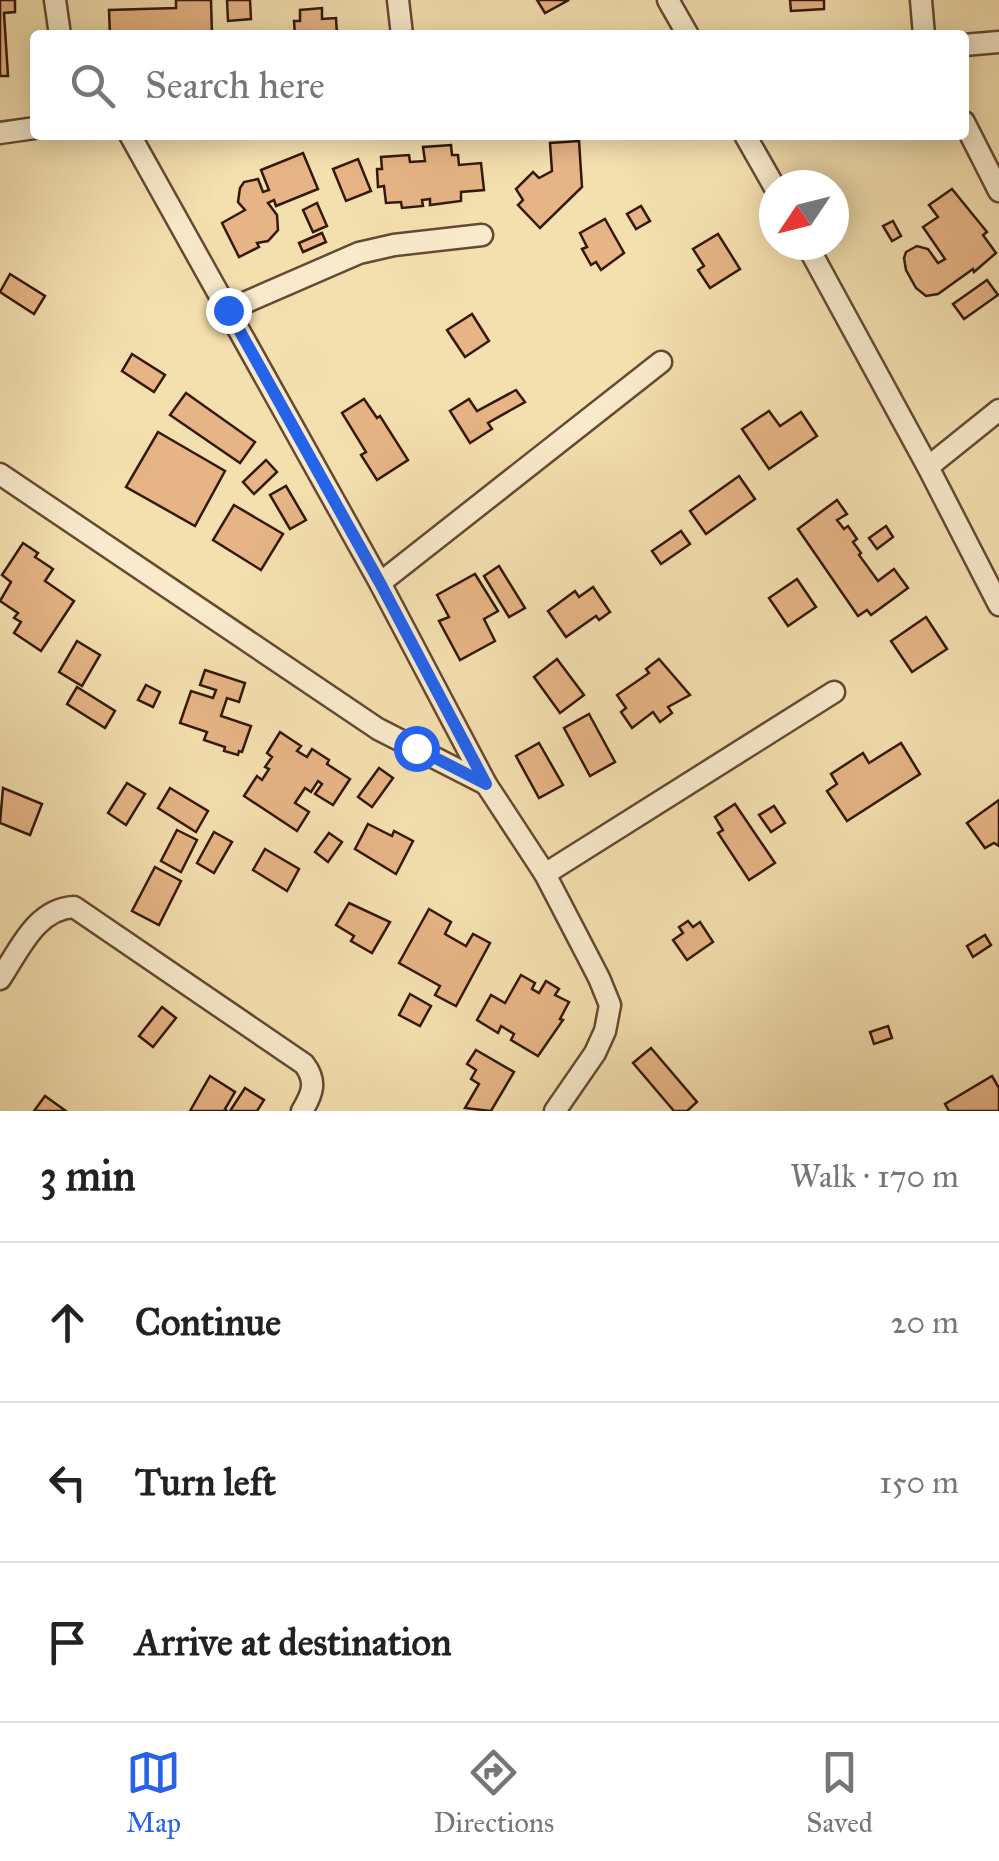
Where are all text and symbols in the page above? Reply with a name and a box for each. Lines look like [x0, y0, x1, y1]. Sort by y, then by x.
search box [30, 30, 969, 140]
icon: search [65, 58, 120, 113]
text: Search here [145, 62, 325, 108]
north arrow [759, 170, 849, 260]
route end [206, 288, 252, 334]
route start [394, 726, 440, 772]
text: 3 min [40, 1150, 135, 1202]
text: Walk · 170 m [790, 1157, 959, 1196]
icon: ahead [40, 1295, 95, 1350]
text: Continue [135, 1299, 281, 1345]
text: 20 m [891, 1303, 959, 1342]
icon: left [40, 1455, 95, 1510]
text: Turn left [135, 1459, 276, 1505]
text: 150 m [879, 1463, 959, 1502]
icon: arrive [40, 1615, 95, 1670]
text: Arrive at destination [135, 1619, 452, 1665]
tab: Map [126, 1745, 181, 1840]
tab: Directions [433, 1745, 554, 1840]
tab: Saved [806, 1745, 873, 1840]

